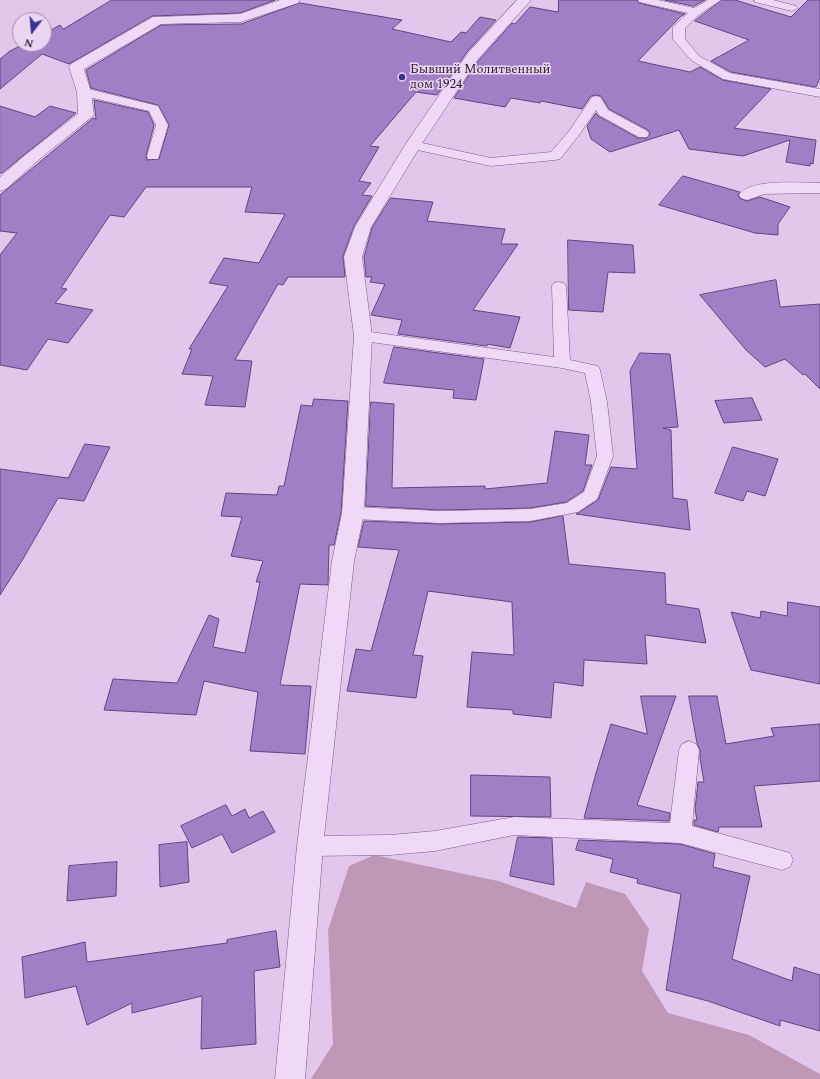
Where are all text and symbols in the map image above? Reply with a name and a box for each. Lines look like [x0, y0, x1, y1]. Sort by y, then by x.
north arrow [12, 12, 52, 52]
text: N [22, 34, 35, 52]
place label: Бывший Молитвенный дом 1924 [410, 62, 550, 93]
marker: Бывший Молитвенный дом 1924 [397, 72, 407, 82]

